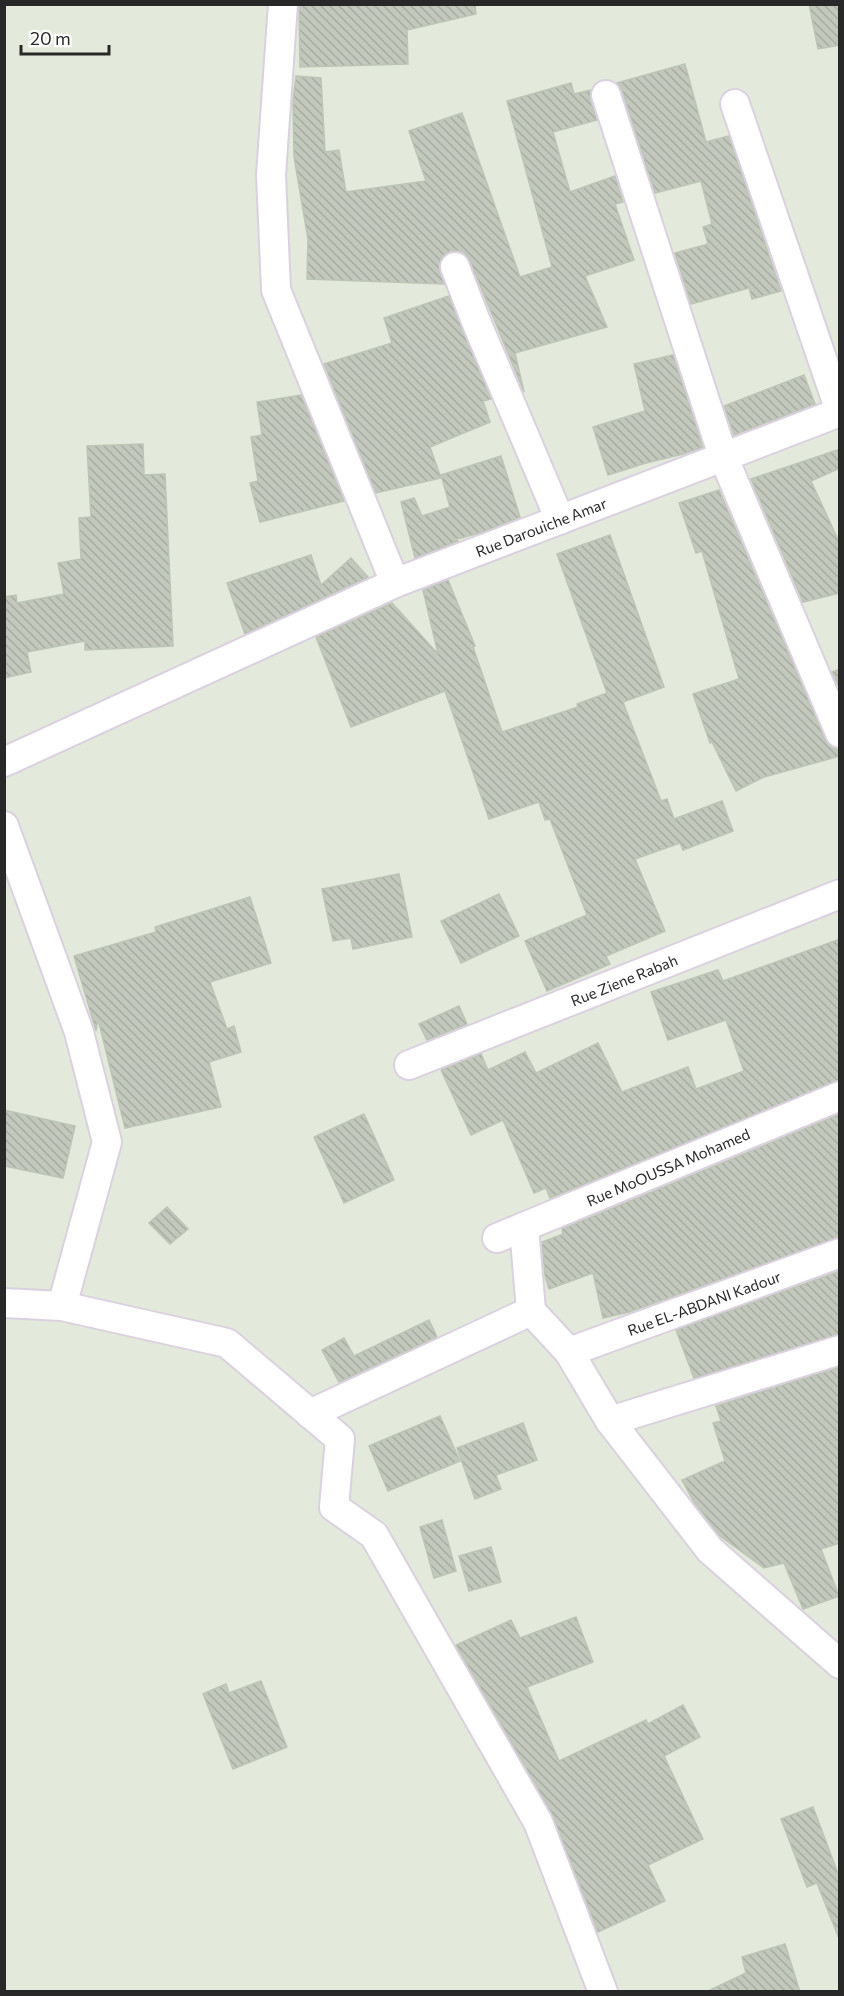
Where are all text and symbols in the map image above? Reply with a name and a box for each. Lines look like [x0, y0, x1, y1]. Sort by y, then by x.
scale bar [21, 18, 110, 56]
text: 20 m [30, 27, 71, 49]
street label: Rue Darouiche Amar [473, 494, 609, 560]
street label: Rue Ziene Rabah [568, 950, 680, 1010]
street label: Rue MoOUSSA Mohamed [584, 1124, 752, 1210]
street label: Rue EL-ABDANI Kadour [625, 1267, 783, 1339]

